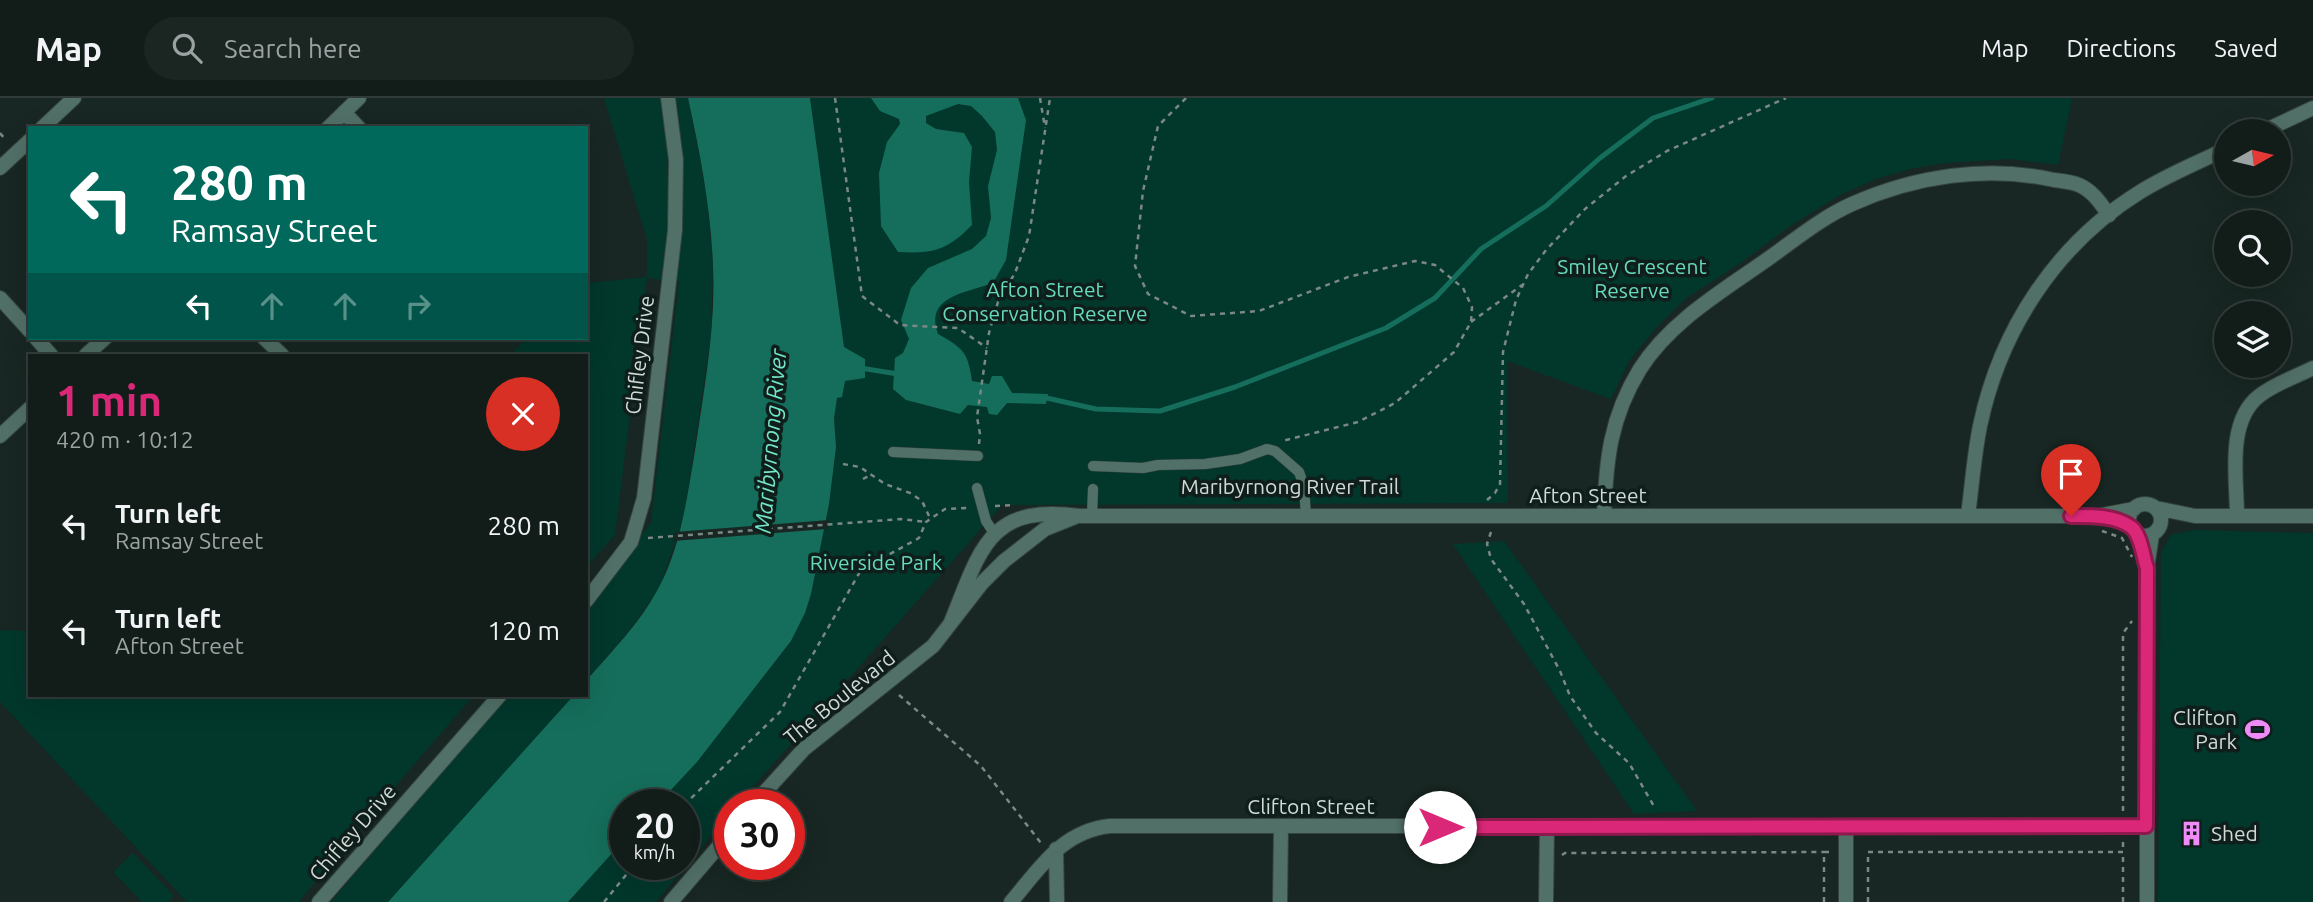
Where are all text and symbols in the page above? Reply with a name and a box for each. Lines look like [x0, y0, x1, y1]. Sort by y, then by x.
search box [144, 17, 634, 80]
icon: search [168, 29, 206, 67]
text: Map [35, 30, 102, 67]
text: Search here [224, 34, 362, 63]
text: Map [1981, 35, 2028, 62]
text: Directions [2066, 35, 2176, 62]
text: Saved [2214, 35, 2278, 62]
north arrow [2214, 119, 2291, 196]
map controls [2214, 119, 2291, 378]
icon: left [56, 154, 147, 245]
text: 280 m [171, 154, 308, 209]
button: search [2214, 210, 2291, 287]
text: Ramsay Street [171, 212, 377, 248]
park label: Smiley Crescent Reserve [1557, 254, 1707, 302]
park label: Afton Street Conservation Reserve [942, 277, 1148, 325]
icon: left [180, 287, 218, 325]
icon: ahead [253, 287, 291, 325]
icon: ahead [326, 287, 364, 325]
icon: right [399, 287, 437, 325]
street label: Chifley Drive [620, 294, 658, 416]
button: layers [2214, 301, 2291, 378]
water label: Maribyrnong River [749, 346, 791, 534]
text: 1 min [56, 377, 162, 424]
button: close [486, 377, 560, 451]
text: 420 m · 10:12 [56, 427, 194, 452]
pin [2041, 444, 2101, 516]
icon: arrive [2052, 455, 2090, 493]
street label: Maribyrnong River Trail [1181, 474, 1399, 498]
street label: Afton Street [1529, 483, 1647, 507]
text: Turn left [115, 499, 221, 528]
icon: left [56, 507, 94, 545]
text: 280 m [488, 511, 560, 540]
text: Ramsay Street [115, 528, 263, 553]
park label: Riverside Park [810, 550, 943, 574]
text: Turn left [115, 604, 221, 633]
icon: left [56, 612, 94, 650]
text: 120 m [488, 616, 560, 645]
text: Afton Street [115, 633, 244, 658]
street label: The Boulevard [779, 645, 899, 749]
place label: Clifton Park [2173, 705, 2237, 753]
sports icon: Clifton Park [2243, 715, 2271, 743]
street label: Chifley Drive [304, 779, 400, 885]
speed limit sign: 30 [714, 789, 805, 880]
position arrow [1403, 790, 1477, 864]
street label: Clifton Street [1247, 794, 1375, 818]
text: 20 [635, 805, 674, 845]
building icon: Shed [2177, 819, 2205, 847]
place label: Shed [2211, 821, 2258, 845]
text: km/h [634, 842, 675, 862]

